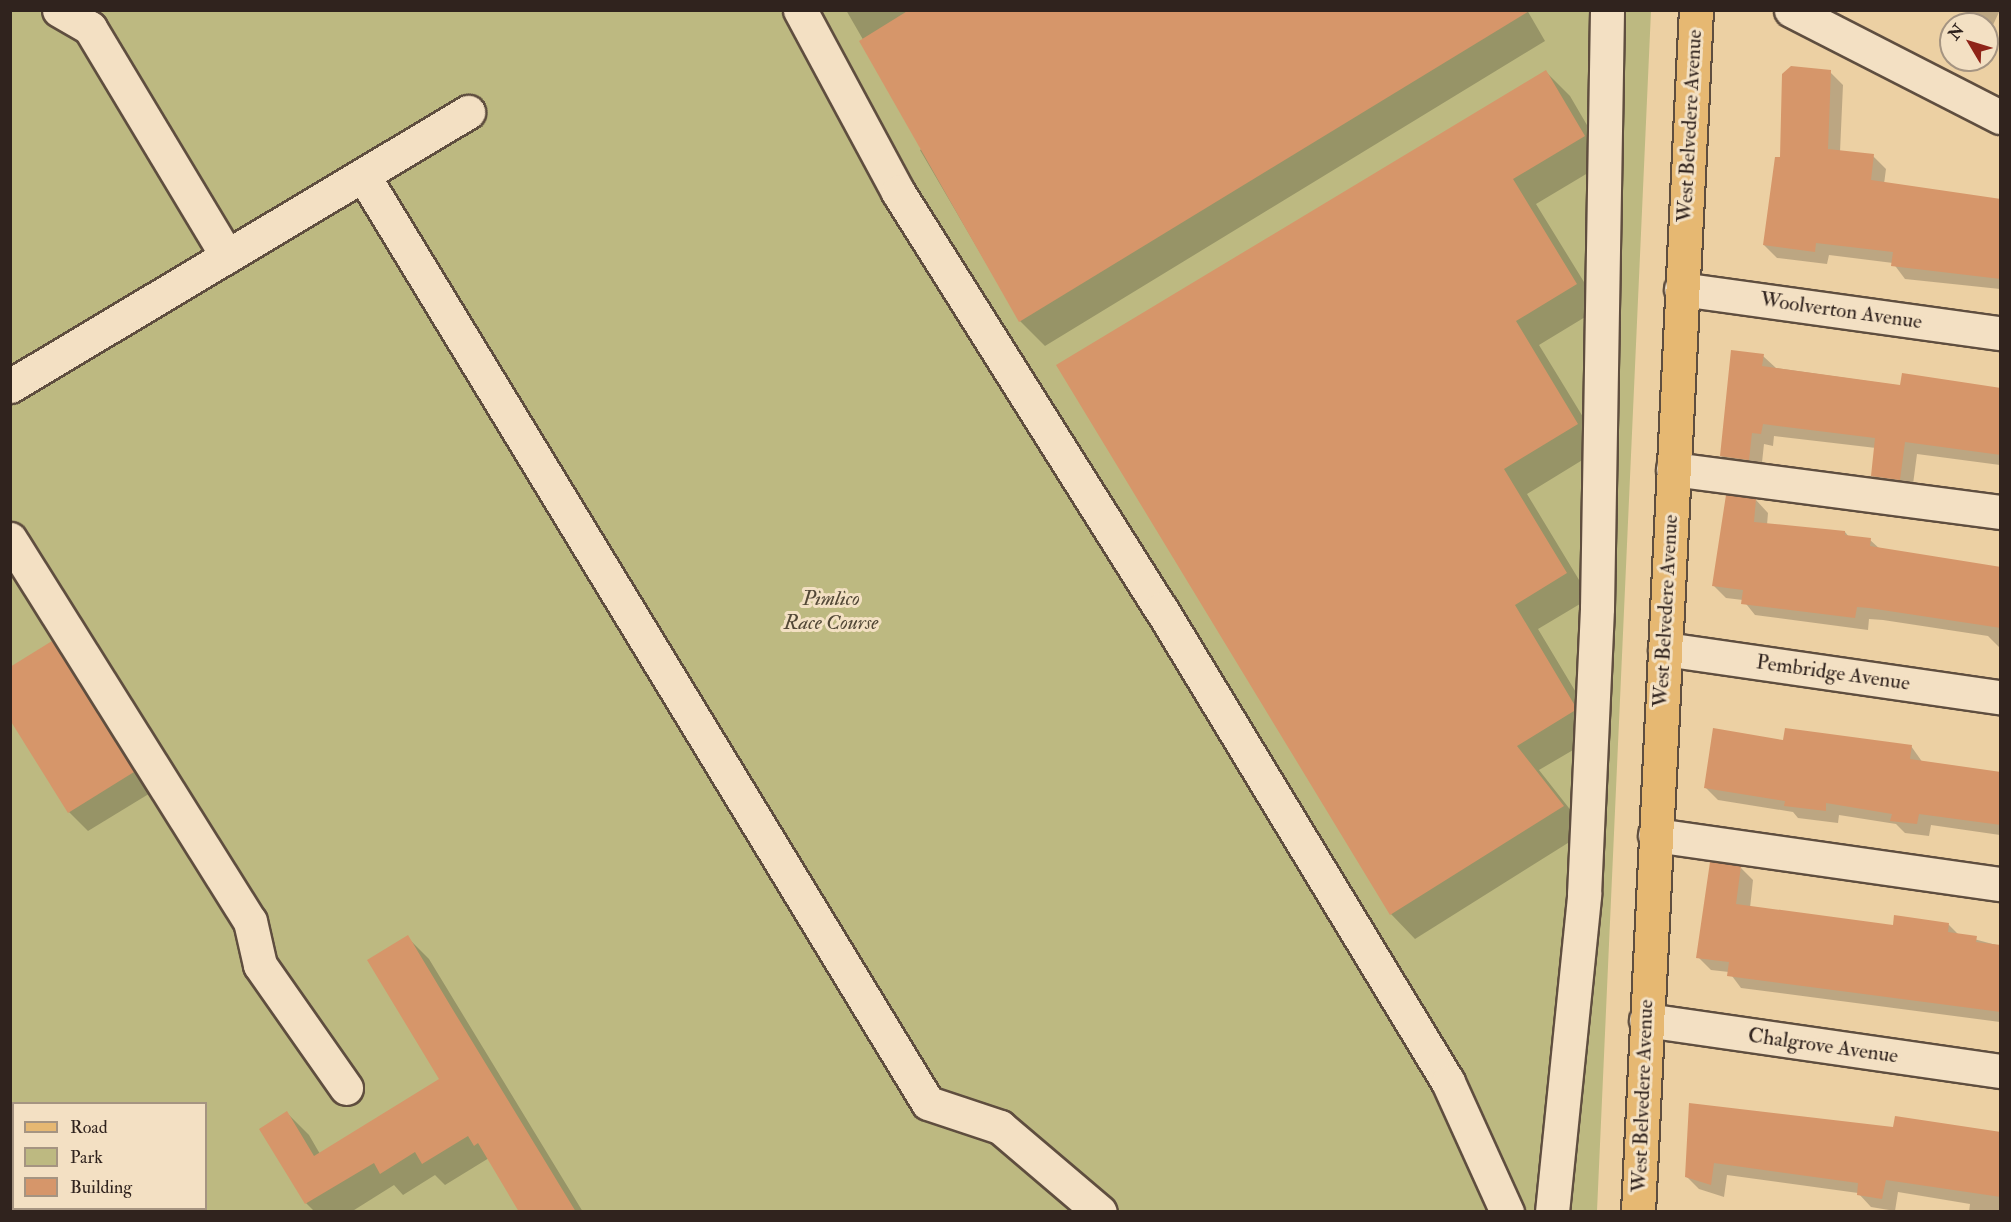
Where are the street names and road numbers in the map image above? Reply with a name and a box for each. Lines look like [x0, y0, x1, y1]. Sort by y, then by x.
street label: West Belvedere Avenue [1672, 29, 1708, 223]
street label: Woolverton Avenue [1758, 287, 1924, 335]
street label: West Belvedere Avenue [1648, 514, 1684, 708]
street label: Pembridge Avenue [1755, 650, 1911, 696]
street label: West Belvedere Avenue [1627, 999, 1659, 1193]
street label: Chalgrove Avenue [1746, 1023, 1900, 1069]

